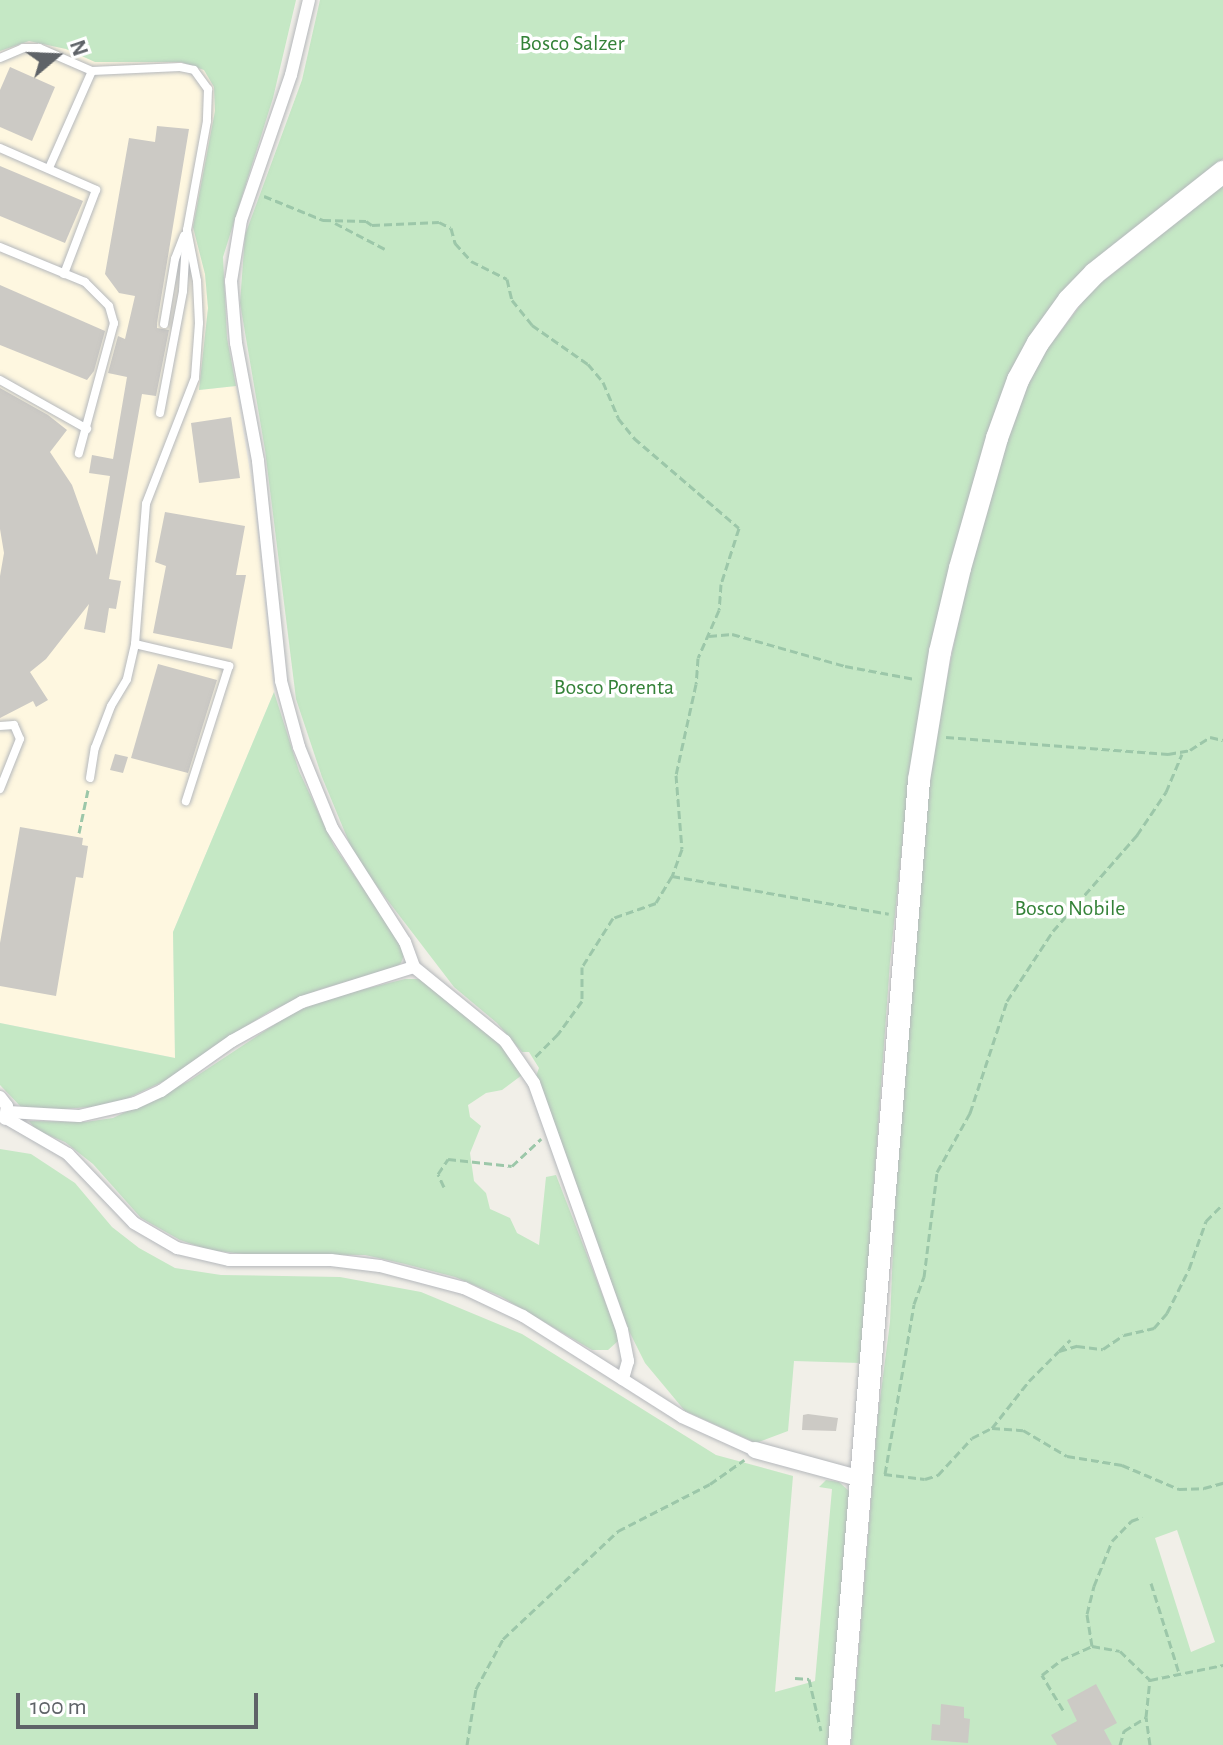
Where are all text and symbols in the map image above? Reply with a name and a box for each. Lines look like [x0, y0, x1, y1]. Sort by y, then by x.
north arrow [16, 16, 96, 96]
park label: Bosco Salzer [520, 31, 624, 57]
text: N [66, 37, 92, 59]
park label: Bosco Porenta [554, 675, 674, 701]
park label: Bosco Nobile [1014, 896, 1126, 922]
scale bar [20, 1677, 262, 1727]
text: 100 m [30, 1695, 87, 1719]

